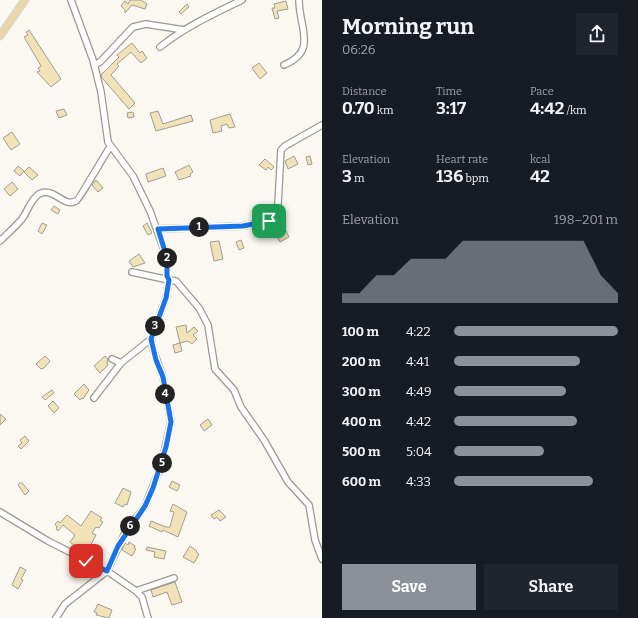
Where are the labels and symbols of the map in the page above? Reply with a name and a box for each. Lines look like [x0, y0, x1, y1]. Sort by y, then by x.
pin [252, 204, 286, 238]
pin: 1 [189, 217, 209, 237]
pin: 2 [157, 248, 177, 268]
pin: 3 [145, 316, 165, 336]
pin: 4 [155, 384, 175, 404]
pin: 5 [152, 453, 172, 473]
pin: 6 [120, 516, 140, 536]
pin [69, 544, 103, 578]

